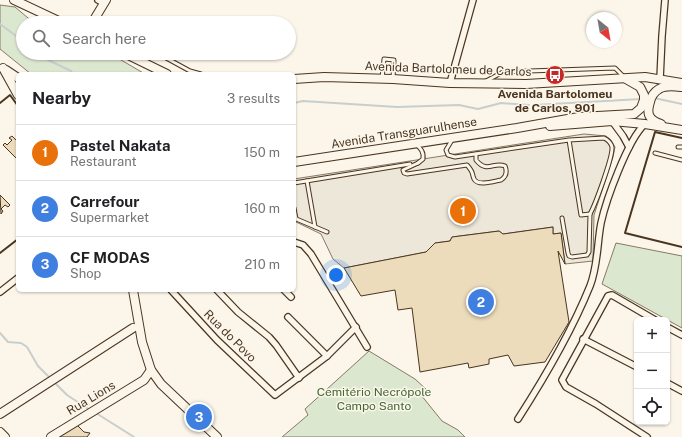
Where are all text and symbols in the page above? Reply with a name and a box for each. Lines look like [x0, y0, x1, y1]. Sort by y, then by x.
north arrow [586, 12, 622, 48]
search box [16, 16, 296, 60]
icon: search [30, 27, 52, 49]
text: Search here [62, 30, 146, 47]
street label: Avenida Bartolomeu de Carlos [364, 59, 532, 79]
bus stop icon: Avenida Bartolomeu de Carlos, 901 [544, 64, 566, 86]
place label: Avenida Bartolomeu de Carlos, 901 [498, 87, 612, 115]
text: Nearby [32, 88, 91, 108]
text: 3 results [227, 91, 280, 106]
street label: Avenida Transguarulhense [330, 115, 478, 151]
text: Pastel Nakata [70, 137, 170, 154]
text: 1 [42, 145, 48, 160]
text: 150 m [244, 145, 280, 160]
text: Restaurant [70, 154, 136, 169]
text: Carrefour [70, 193, 139, 210]
pin: 1 [450, 196, 476, 226]
text: 2 [41, 201, 49, 216]
text: 160 m [244, 201, 280, 216]
text: Supermarket [70, 210, 149, 225]
text: CF MODAS [70, 249, 150, 266]
text: 3 [41, 257, 49, 272]
text: 210 m [245, 257, 280, 272]
your location [326, 265, 346, 285]
text: Shop [70, 266, 101, 281]
pin: 2 [468, 287, 494, 317]
street label: Rua do Povo [201, 307, 259, 365]
map controls [634, 317, 670, 425]
button: + [634, 317, 670, 353]
button: − [634, 353, 670, 389]
street label: Rua Lions [64, 378, 118, 418]
park label: Cemitério Necrópole Campo Santo [317, 385, 432, 413]
button: locate [634, 389, 670, 425]
pin: 3 [186, 402, 212, 432]

